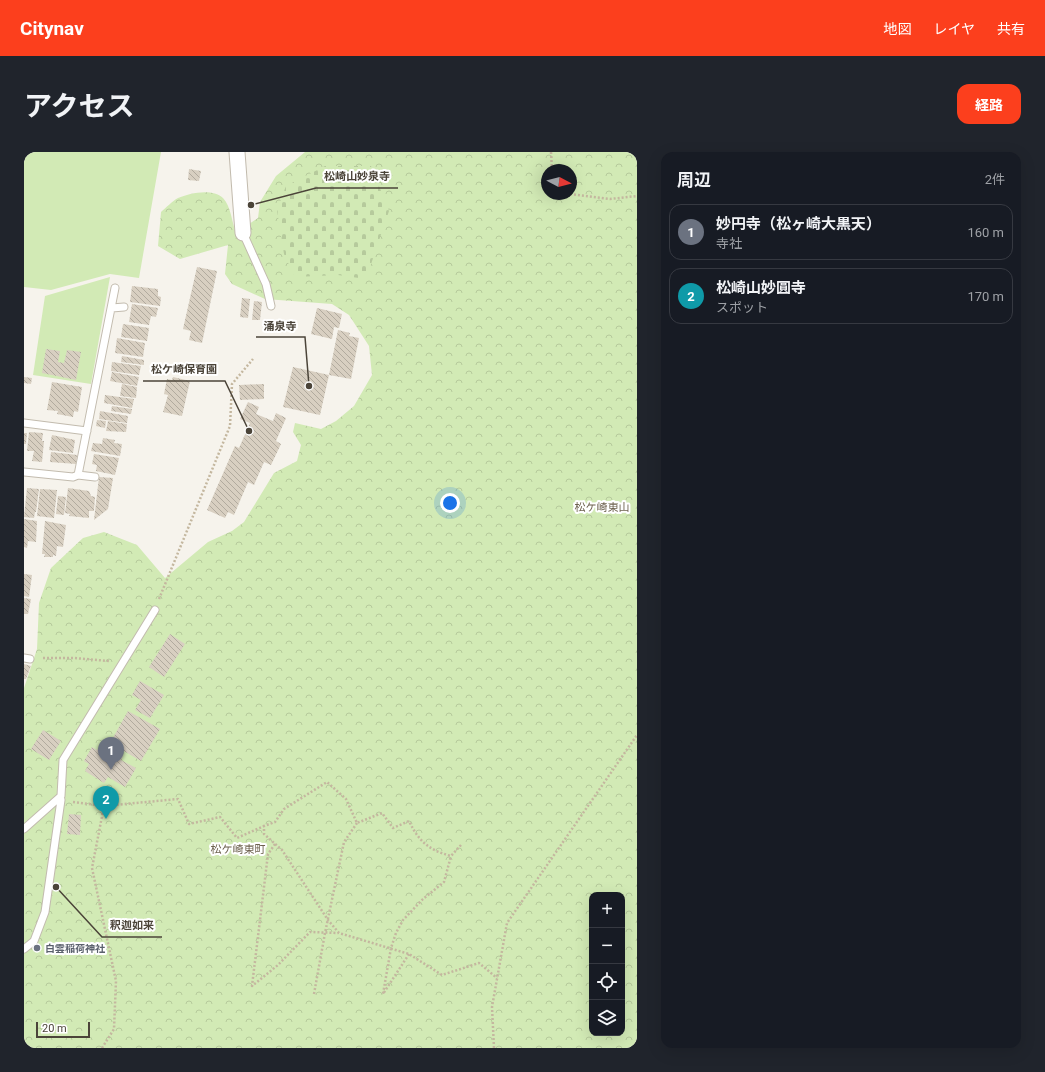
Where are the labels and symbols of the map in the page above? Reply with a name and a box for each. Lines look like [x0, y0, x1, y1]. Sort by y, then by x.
north arrow [541, 164, 577, 200]
callout: 松崎山妙泉寺 [316, 165, 398, 188]
text: 松崎山妙泉寺 [324, 170, 390, 183]
callout: 涌泉寺 [256, 314, 305, 337]
text: 涌泉寺 [264, 320, 297, 333]
callout: 松ケ崎保育園 [143, 358, 225, 381]
text: 松ケ崎保育園 [151, 363, 217, 376]
your location [440, 493, 460, 513]
district label: 松ケ崎東山 [575, 501, 630, 514]
pin: 1 [98, 737, 124, 770]
pin: 2 [93, 786, 119, 819]
district label: 松ケ崎東町 [211, 843, 266, 856]
callout: 釈迦如来 [102, 914, 162, 937]
text: 釈迦如来 [110, 919, 154, 932]
marker: 白雲稲荷神社 [32, 943, 42, 953]
place label: 白雲稲荷神社 [45, 943, 106, 954]
scale bar [36, 1020, 90, 1039]

